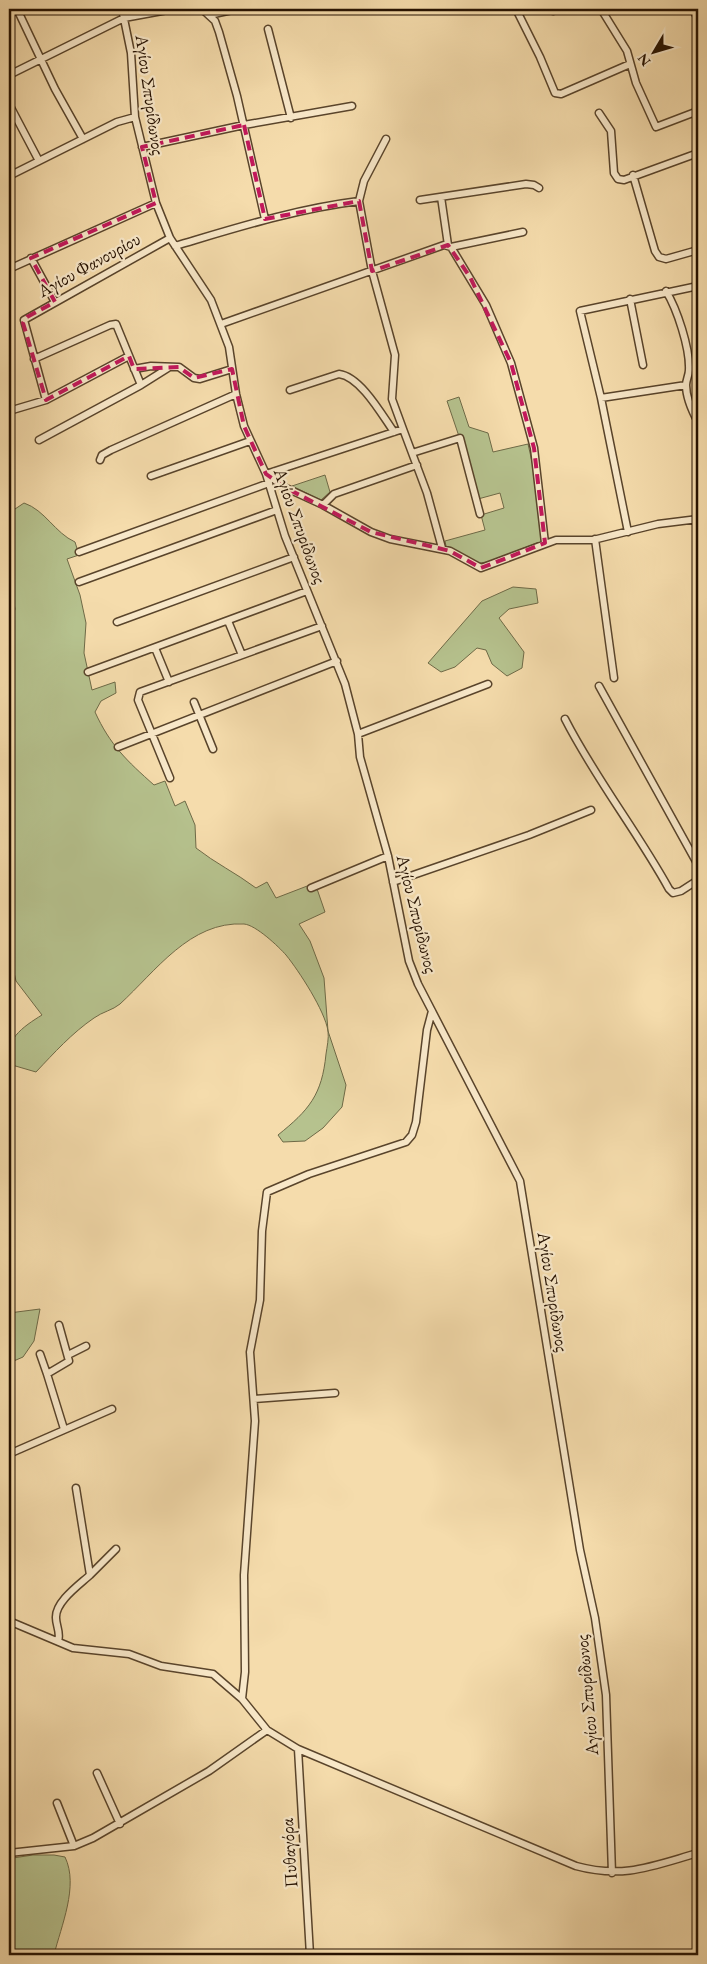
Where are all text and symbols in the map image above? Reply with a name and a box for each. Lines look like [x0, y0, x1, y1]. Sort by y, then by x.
north arrow [630, 28, 680, 78]
street label: Αγίου Σπυρίδωνος [131, 32, 170, 157]
text: N [633, 49, 654, 70]
street label: Αγίου Φανουρίου [32, 227, 144, 303]
street label: Αγίου Σπυρίδωνος [269, 464, 332, 587]
street label: Αγίου Σπυρίδωνος [391, 851, 443, 976]
street label: Αγίου Σπυρίδωνος [532, 1229, 574, 1354]
street label: Αγίου Σπυρίδωνος [570, 1634, 603, 1758]
street label: Πυθαγόρα [275, 1817, 302, 1888]

